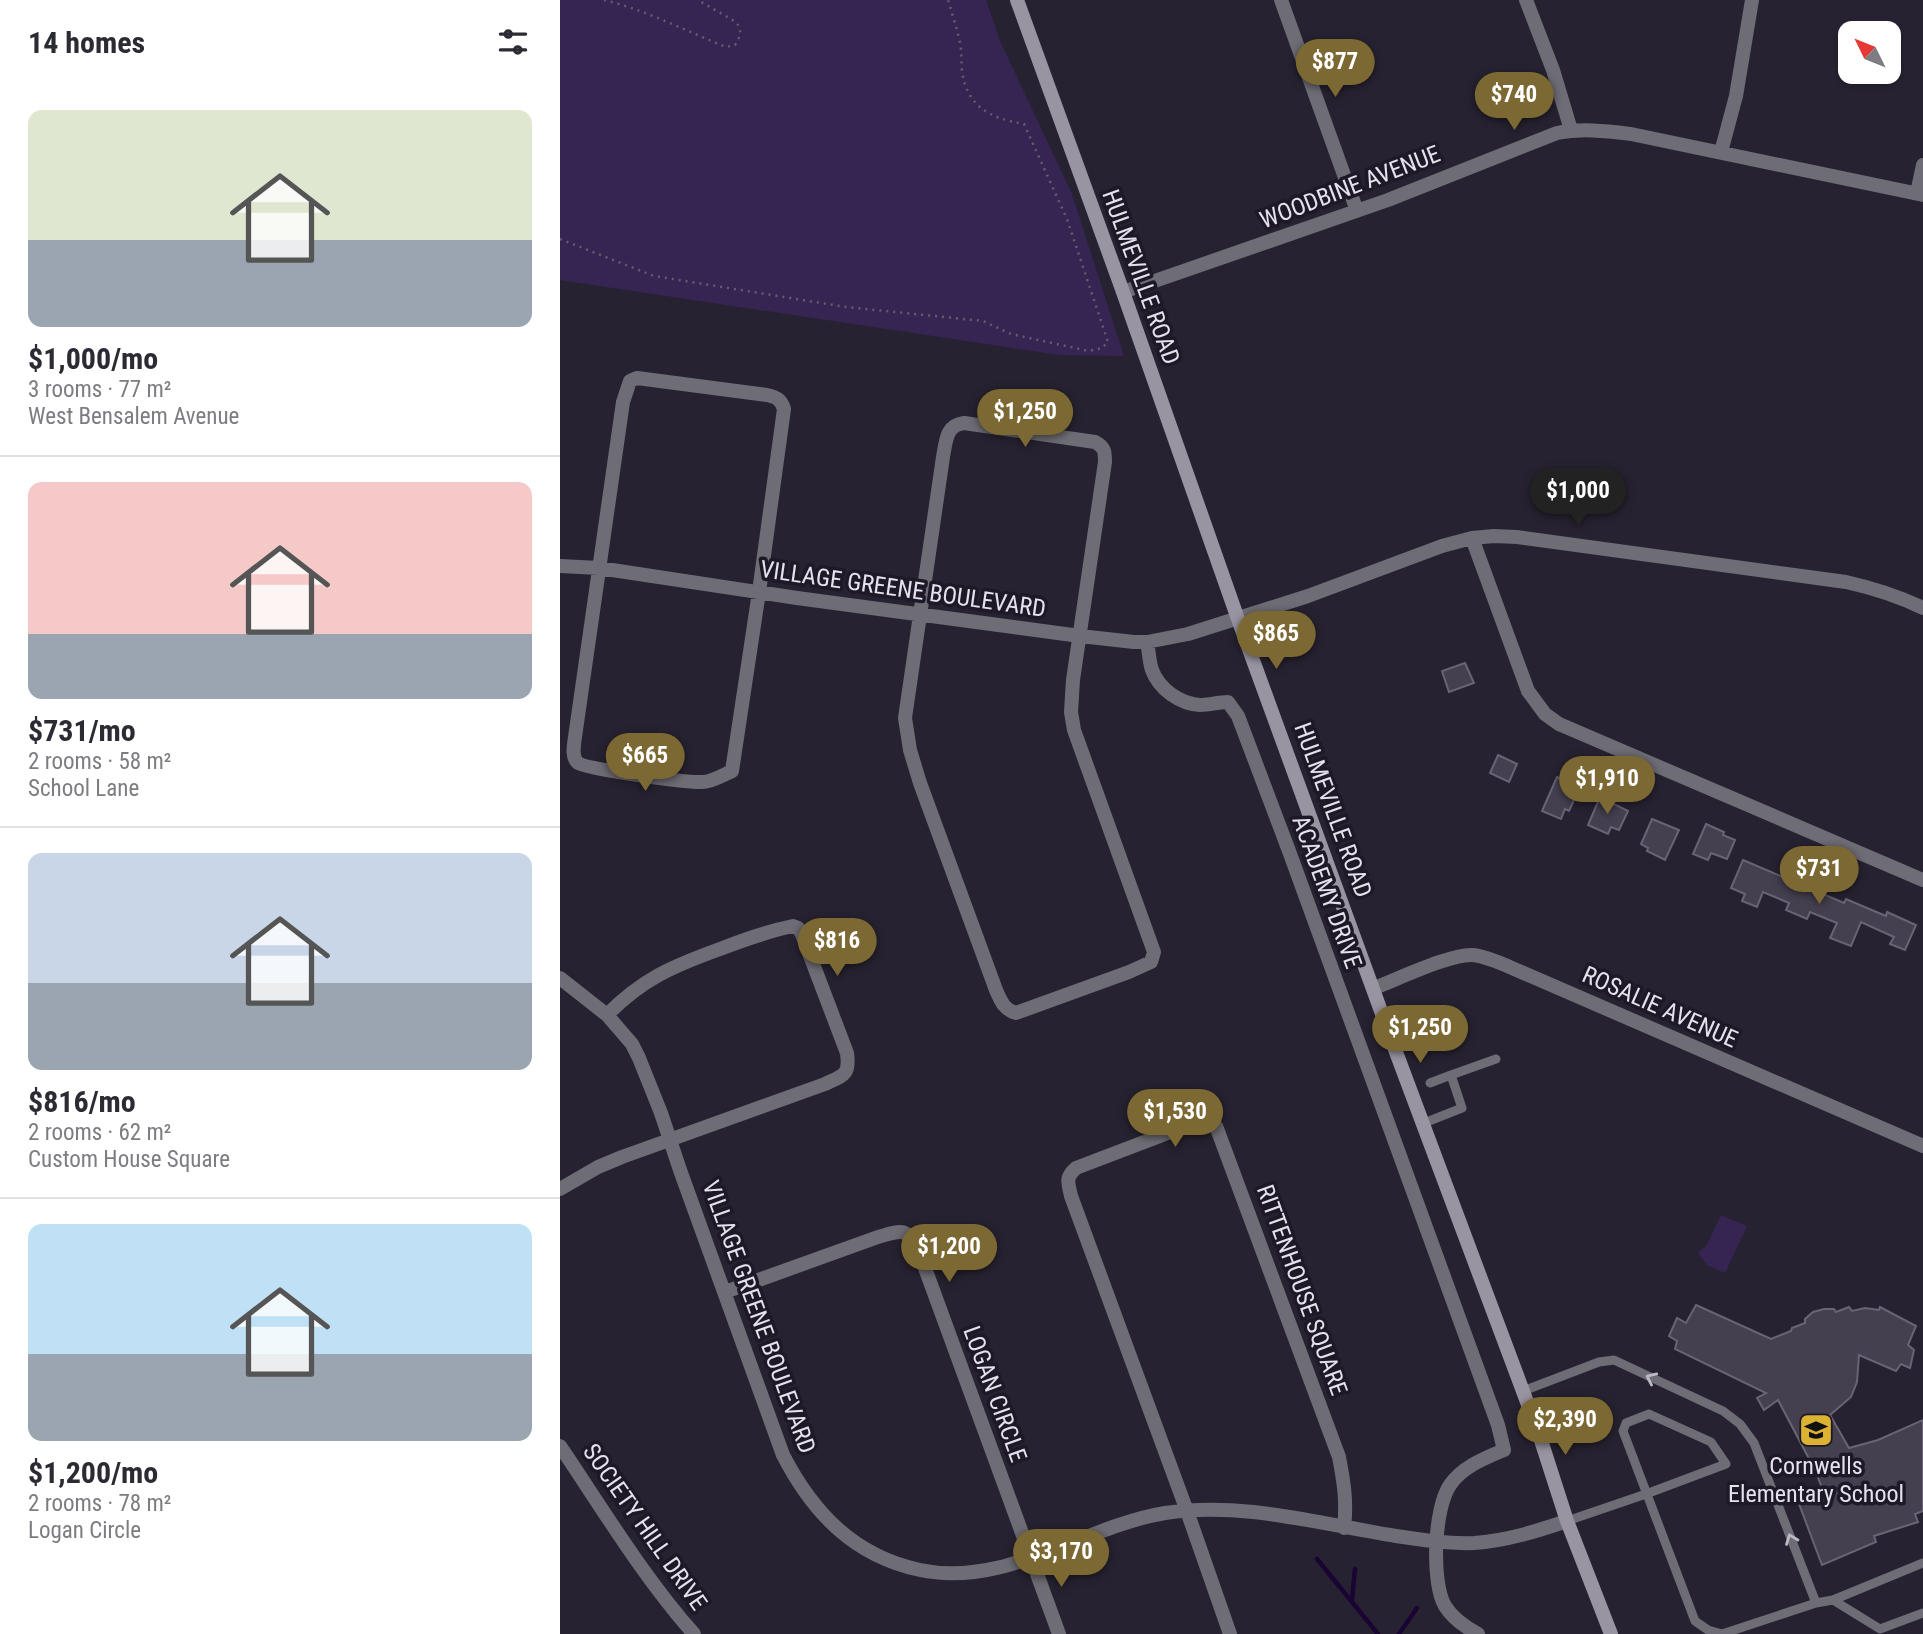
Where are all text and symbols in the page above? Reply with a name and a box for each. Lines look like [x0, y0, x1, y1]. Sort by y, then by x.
north arrow [1838, 21, 1900, 84]
map controls [1838, 21, 1901, 84]
icon: filters [494, 23, 532, 61]
text: 14 homes [28, 25, 145, 60]
pin: $877 [1294, 40, 1376, 99]
text: $877 [1312, 48, 1358, 75]
pin: $740 [1473, 72, 1555, 132]
text: $740 [1491, 81, 1537, 108]
street label: WOODBINE AVENUE [1256, 140, 1444, 234]
icon: home [217, 155, 343, 281]
street label: HULMEVILLE ROAD [1096, 186, 1186, 368]
text: $1,000/mo [28, 341, 158, 376]
text: 3 rooms · 77 m² [28, 376, 171, 403]
pin: $1,250 [968, 390, 1082, 449]
text: $1,250 [993, 398, 1057, 425]
text: West Bensalem Avenue [28, 403, 239, 430]
pin: $1,000 [1521, 468, 1635, 528]
text: $1,000 [1546, 477, 1610, 504]
icon: home [217, 527, 343, 653]
street label: VILLAGE GREENE BOULEVARD [758, 555, 1048, 623]
pin: $865 [1235, 612, 1317, 671]
text: $865 [1253, 620, 1299, 647]
text: $731/mo [28, 713, 136, 748]
street label: HULMEVILLE ROAD [1288, 719, 1378, 901]
pin: $665 [604, 734, 686, 793]
text: $665 [622, 742, 668, 769]
text: 2 rooms · 58 m² [28, 748, 171, 775]
pin: $1,910 [1550, 756, 1664, 816]
text: $1,910 [1575, 765, 1639, 792]
text: School Lane [28, 775, 139, 802]
street label: ACADEMY DRIVE [1286, 812, 1368, 972]
pin: $731 [1778, 846, 1860, 906]
text: $731 [1796, 855, 1842, 882]
icon: home [217, 898, 343, 1024]
pin: $816 [796, 918, 878, 978]
text: $816 [814, 927, 860, 954]
street label: ROSALIE AVENUE [1578, 960, 1742, 1054]
pin: $1,250 [1363, 1006, 1477, 1065]
text: $1,250 [1388, 1014, 1452, 1041]
text: $816/mo [28, 1084, 136, 1119]
pin: $1,530 [1118, 1090, 1232, 1149]
text: $1,530 [1143, 1098, 1207, 1125]
text: 2 rooms · 62 m² [28, 1119, 171, 1146]
text: Custom House Square [28, 1146, 230, 1173]
street label: VILLAGE GREENE BOULEVARD [697, 1177, 821, 1457]
street label: RITTENHOUSE SQUARE [1251, 1181, 1353, 1399]
pin: $1,200 [892, 1224, 1006, 1284]
text: $1,200 [917, 1233, 981, 1260]
icon: home [217, 1269, 343, 1395]
street label: LOGAN CIRCLE [957, 1322, 1033, 1466]
one-way arrow [1646, 1372, 1658, 1386]
pin: $2,390 [1508, 1398, 1622, 1457]
text: $2,390 [1533, 1406, 1597, 1433]
school or university icon: Cornwells Elementary School [1797, 1411, 1835, 1449]
street label: SOCIETY HILL DRIVE [577, 1439, 713, 1616]
place label: Cornwells Elementary School [1728, 1452, 1904, 1508]
text: $1,200/mo [28, 1455, 158, 1490]
text: 2 rooms · 78 m² [28, 1490, 171, 1517]
text: Logan Circle [28, 1517, 141, 1544]
pin: $3,170 [1004, 1530, 1118, 1589]
one-way arrow [1786, 1534, 1800, 1546]
text: $3,170 [1029, 1538, 1093, 1565]

